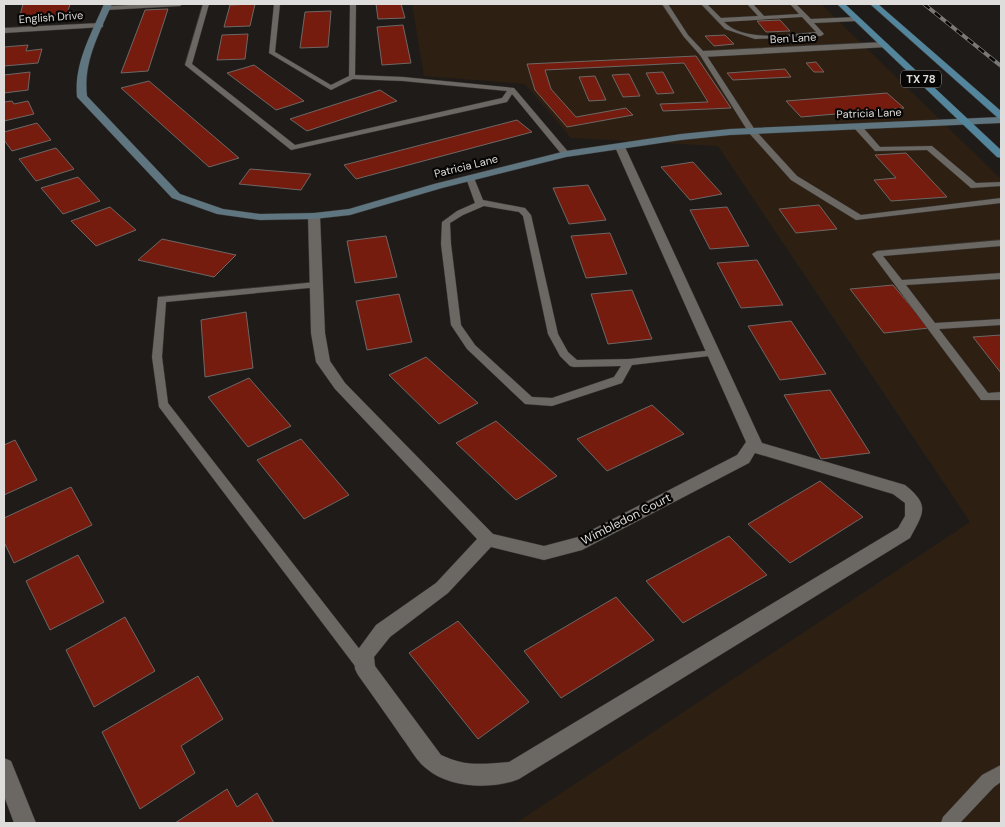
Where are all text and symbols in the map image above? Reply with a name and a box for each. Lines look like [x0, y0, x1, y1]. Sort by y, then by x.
street label: English Drive [18, 8, 84, 26]
street label: Ben Lane [769, 30, 817, 46]
road number: TX 78 [901, 70, 941, 88]
street label: Patricia Lane [836, 105, 902, 121]
street label: Patricia Lane [433, 151, 499, 181]
street label: Wimbledon Court [578, 489, 674, 549]

